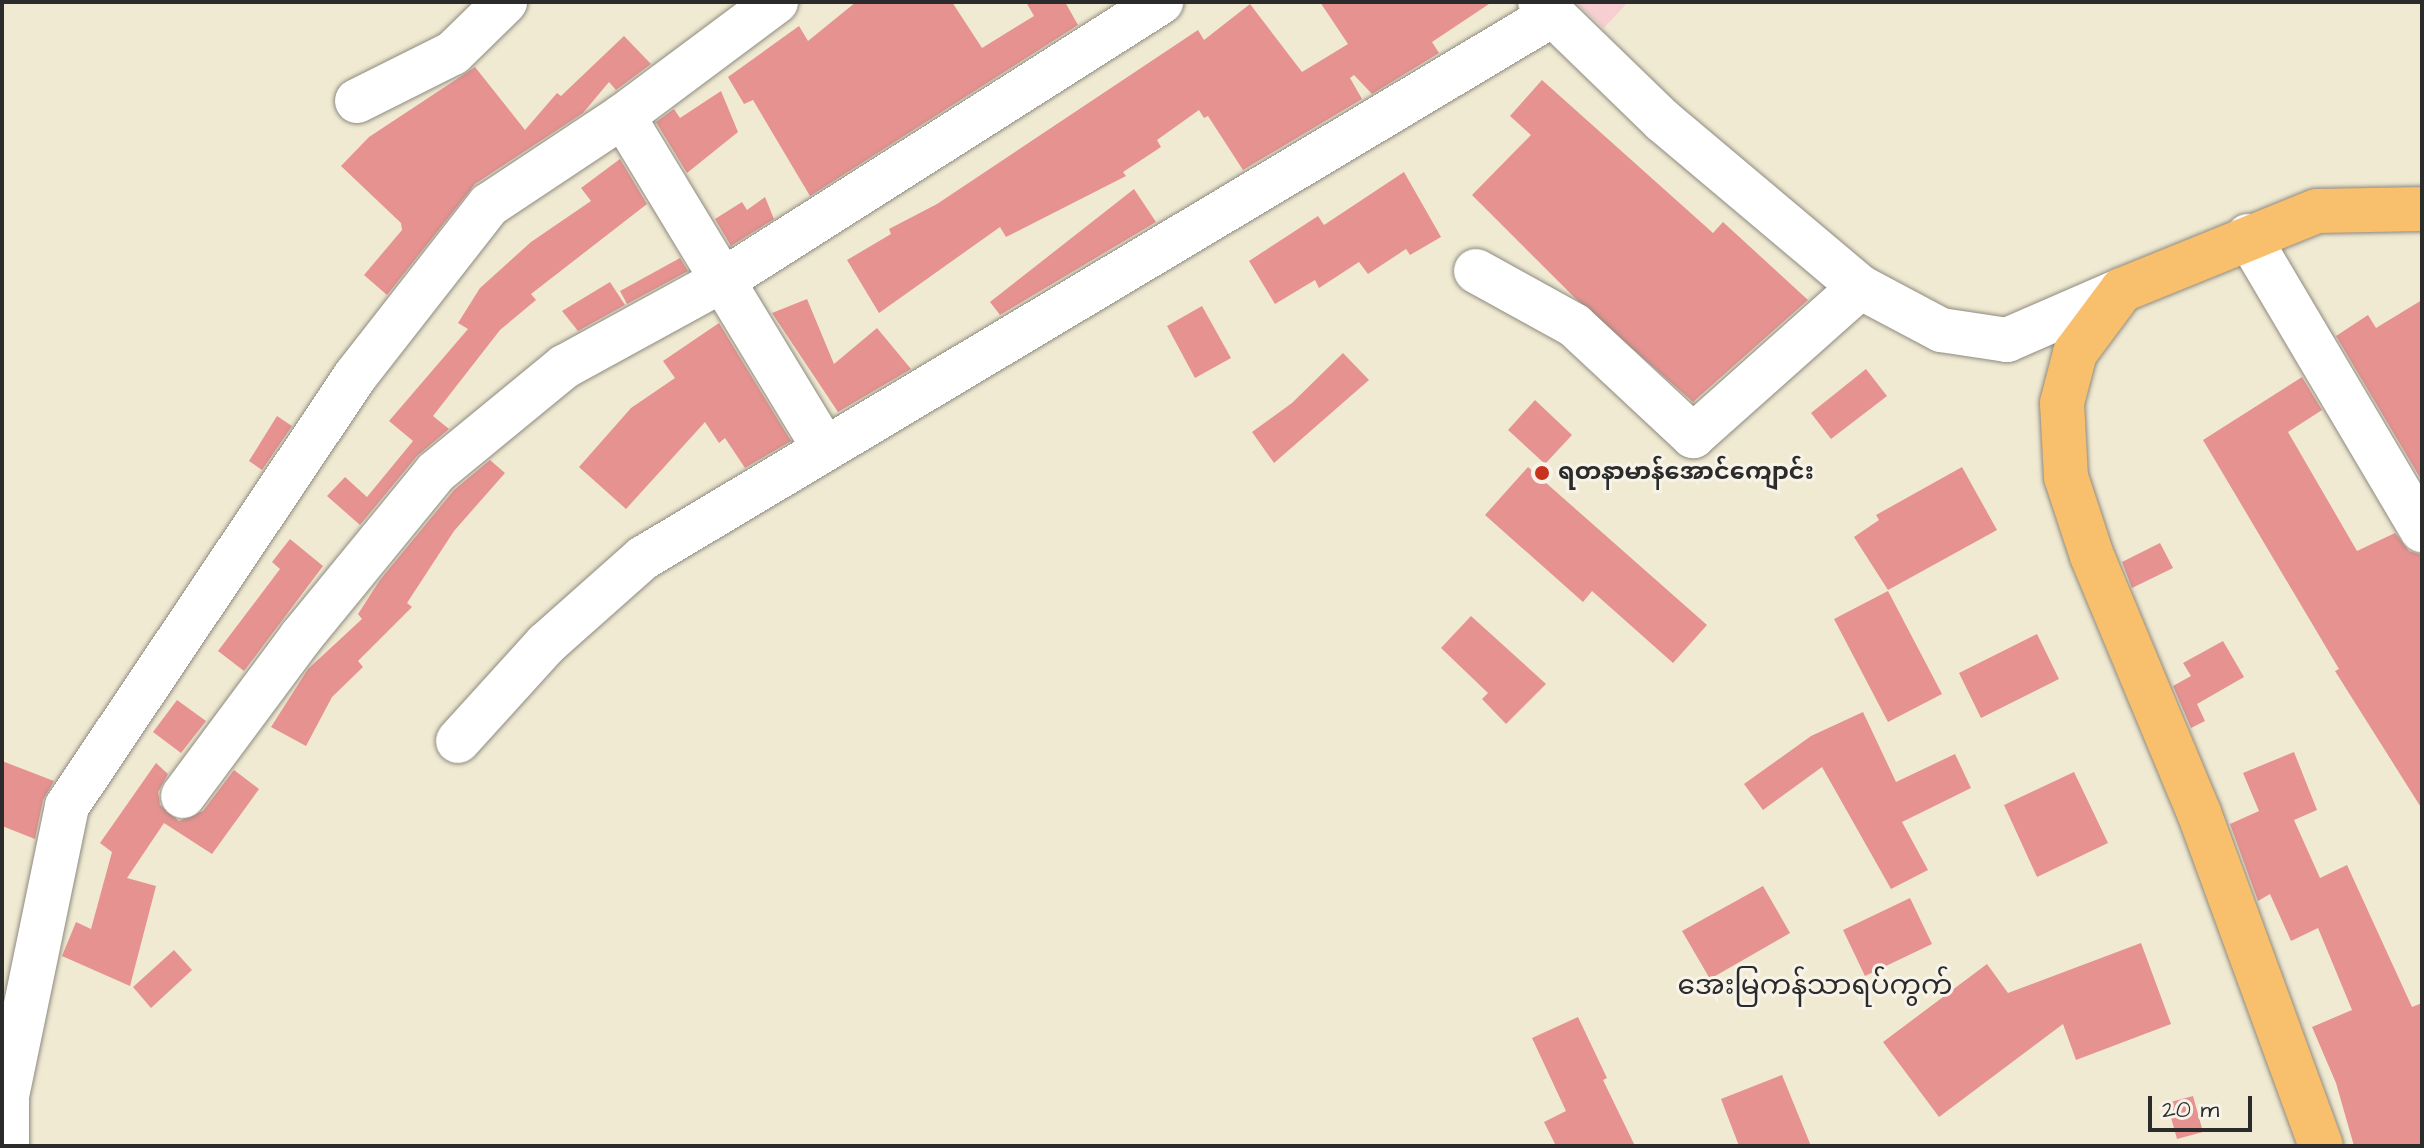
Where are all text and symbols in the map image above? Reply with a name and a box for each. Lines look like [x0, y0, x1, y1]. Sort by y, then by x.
place label: ရတနာမာန်အောင်ကျောင်း [1558, 459, 1814, 487]
marker: ရတနာမာန်အောင်ကျောင်း [1533, 464, 1551, 482]
district label: အေးမြကန်သာရပ်ကွက် [1677, 969, 1953, 1003]
scale bar [2152, 1080, 2256, 1130]
text: 20 m [2162, 1093, 2219, 1127]

